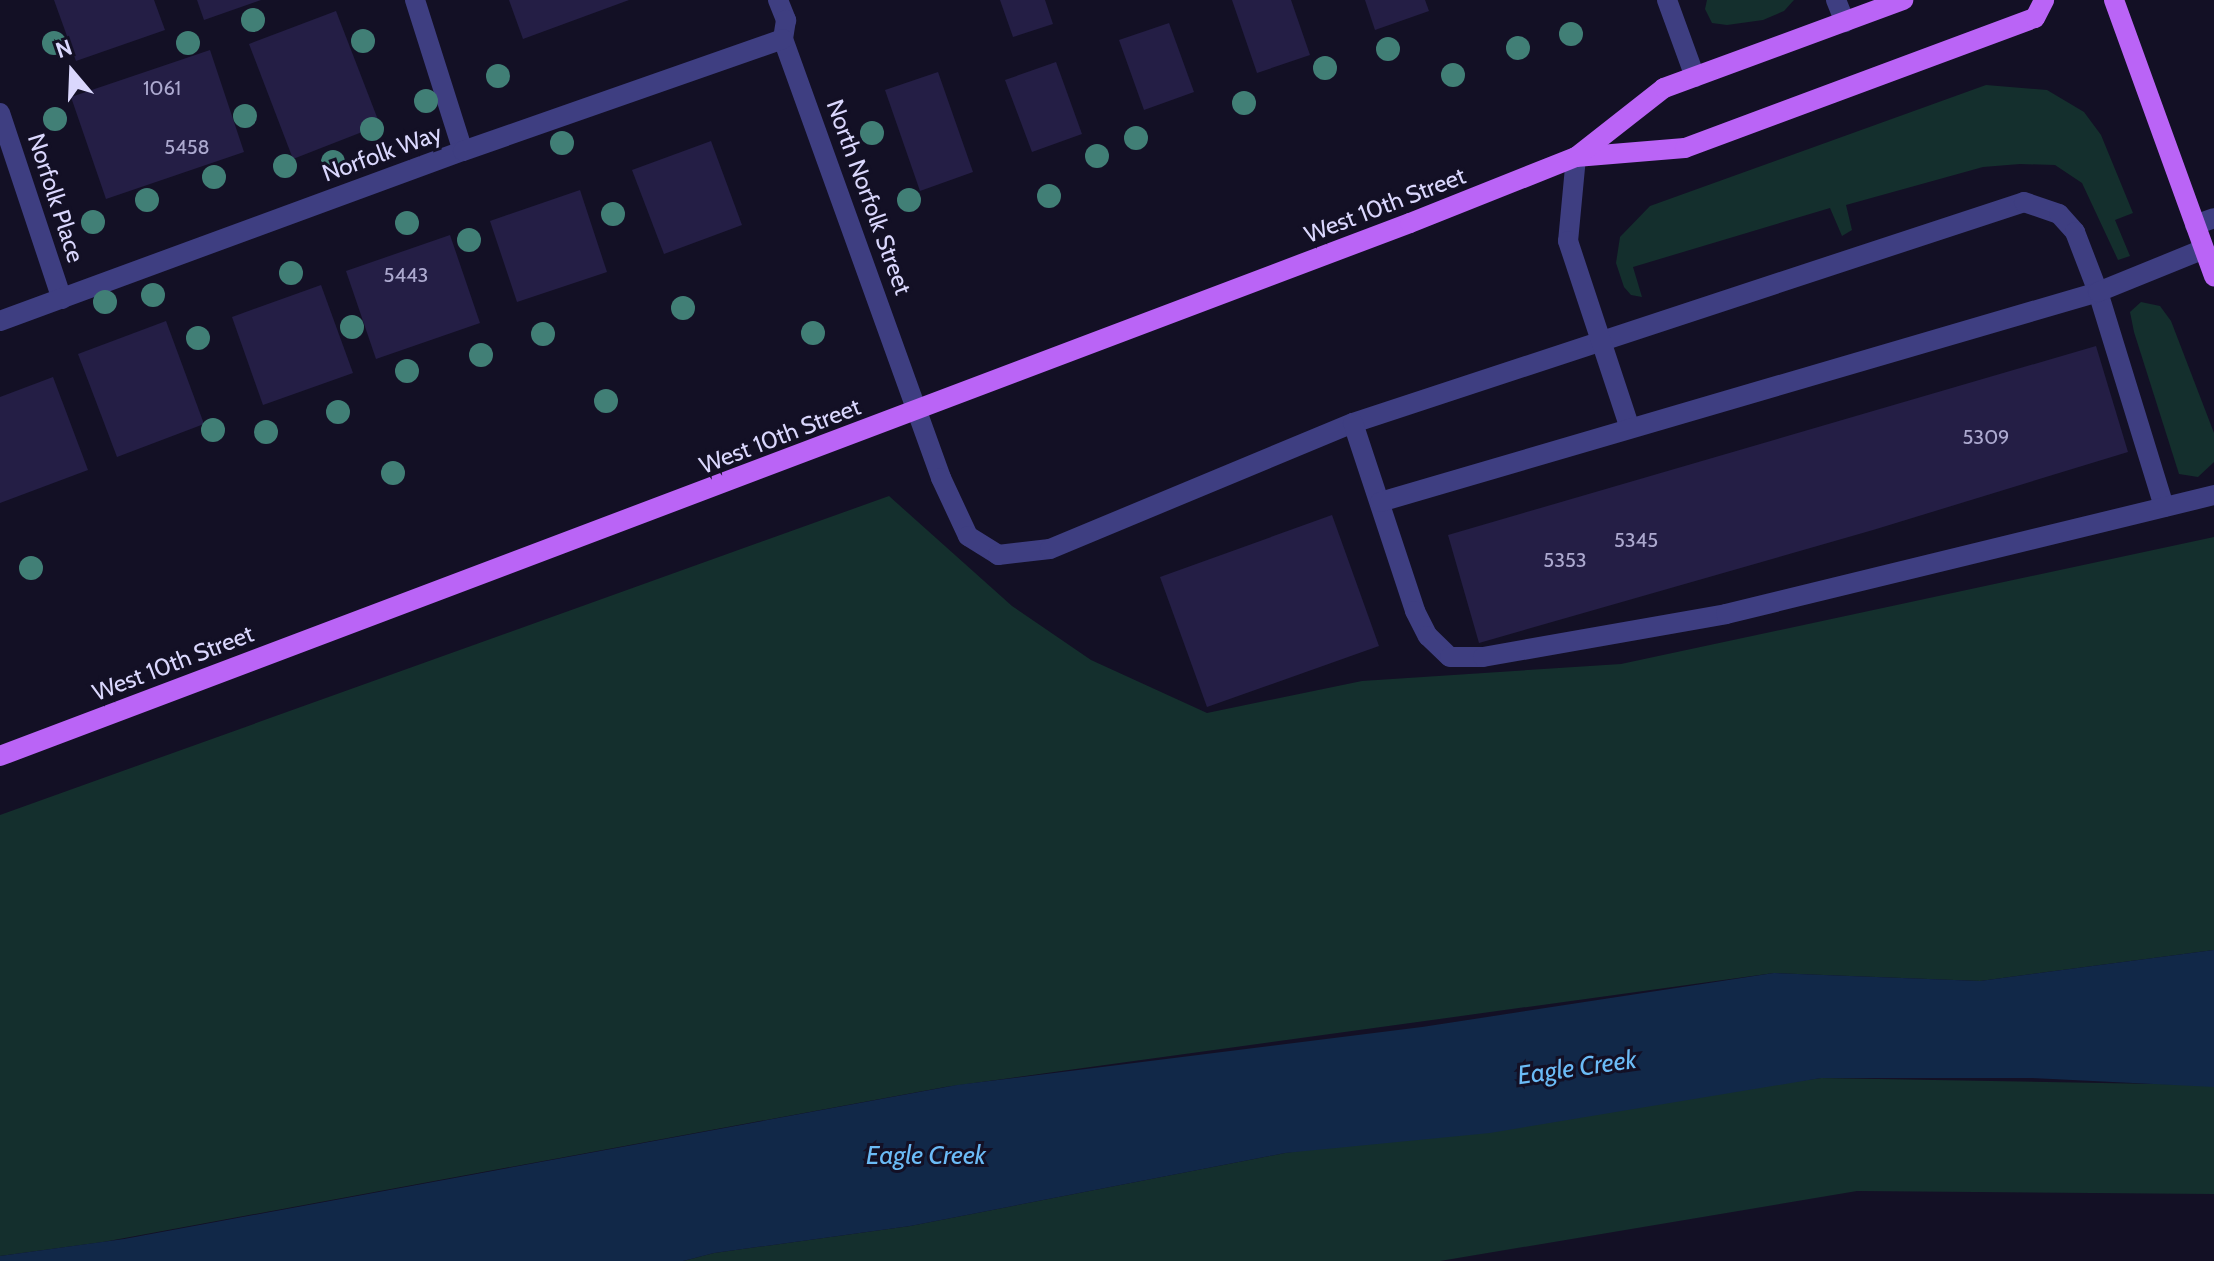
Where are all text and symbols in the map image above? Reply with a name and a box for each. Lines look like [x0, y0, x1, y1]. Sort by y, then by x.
north arrow [32, 32, 112, 112]
text: N [52, 34, 76, 64]
house number: 1061 [143, 76, 181, 100]
street label: North Norfolk Street [820, 95, 918, 299]
street label: Norfolk Way [318, 118, 446, 188]
street label: Norfolk Place [22, 130, 90, 266]
house number: 5458 [164, 135, 210, 159]
street label: West 10th Street [1300, 161, 1470, 249]
house number: 5443 [384, 263, 428, 287]
street label: West 10th Street [695, 392, 865, 480]
house number: 5309 [1963, 425, 2009, 449]
house number: 5345 [1614, 528, 1658, 552]
house number: 5353 [1543, 548, 1587, 572]
street label: West 10th Street [88, 619, 258, 707]
water label: Eagle Creek [1515, 1044, 1639, 1092]
water label: Eagle Creek [866, 1140, 986, 1172]

